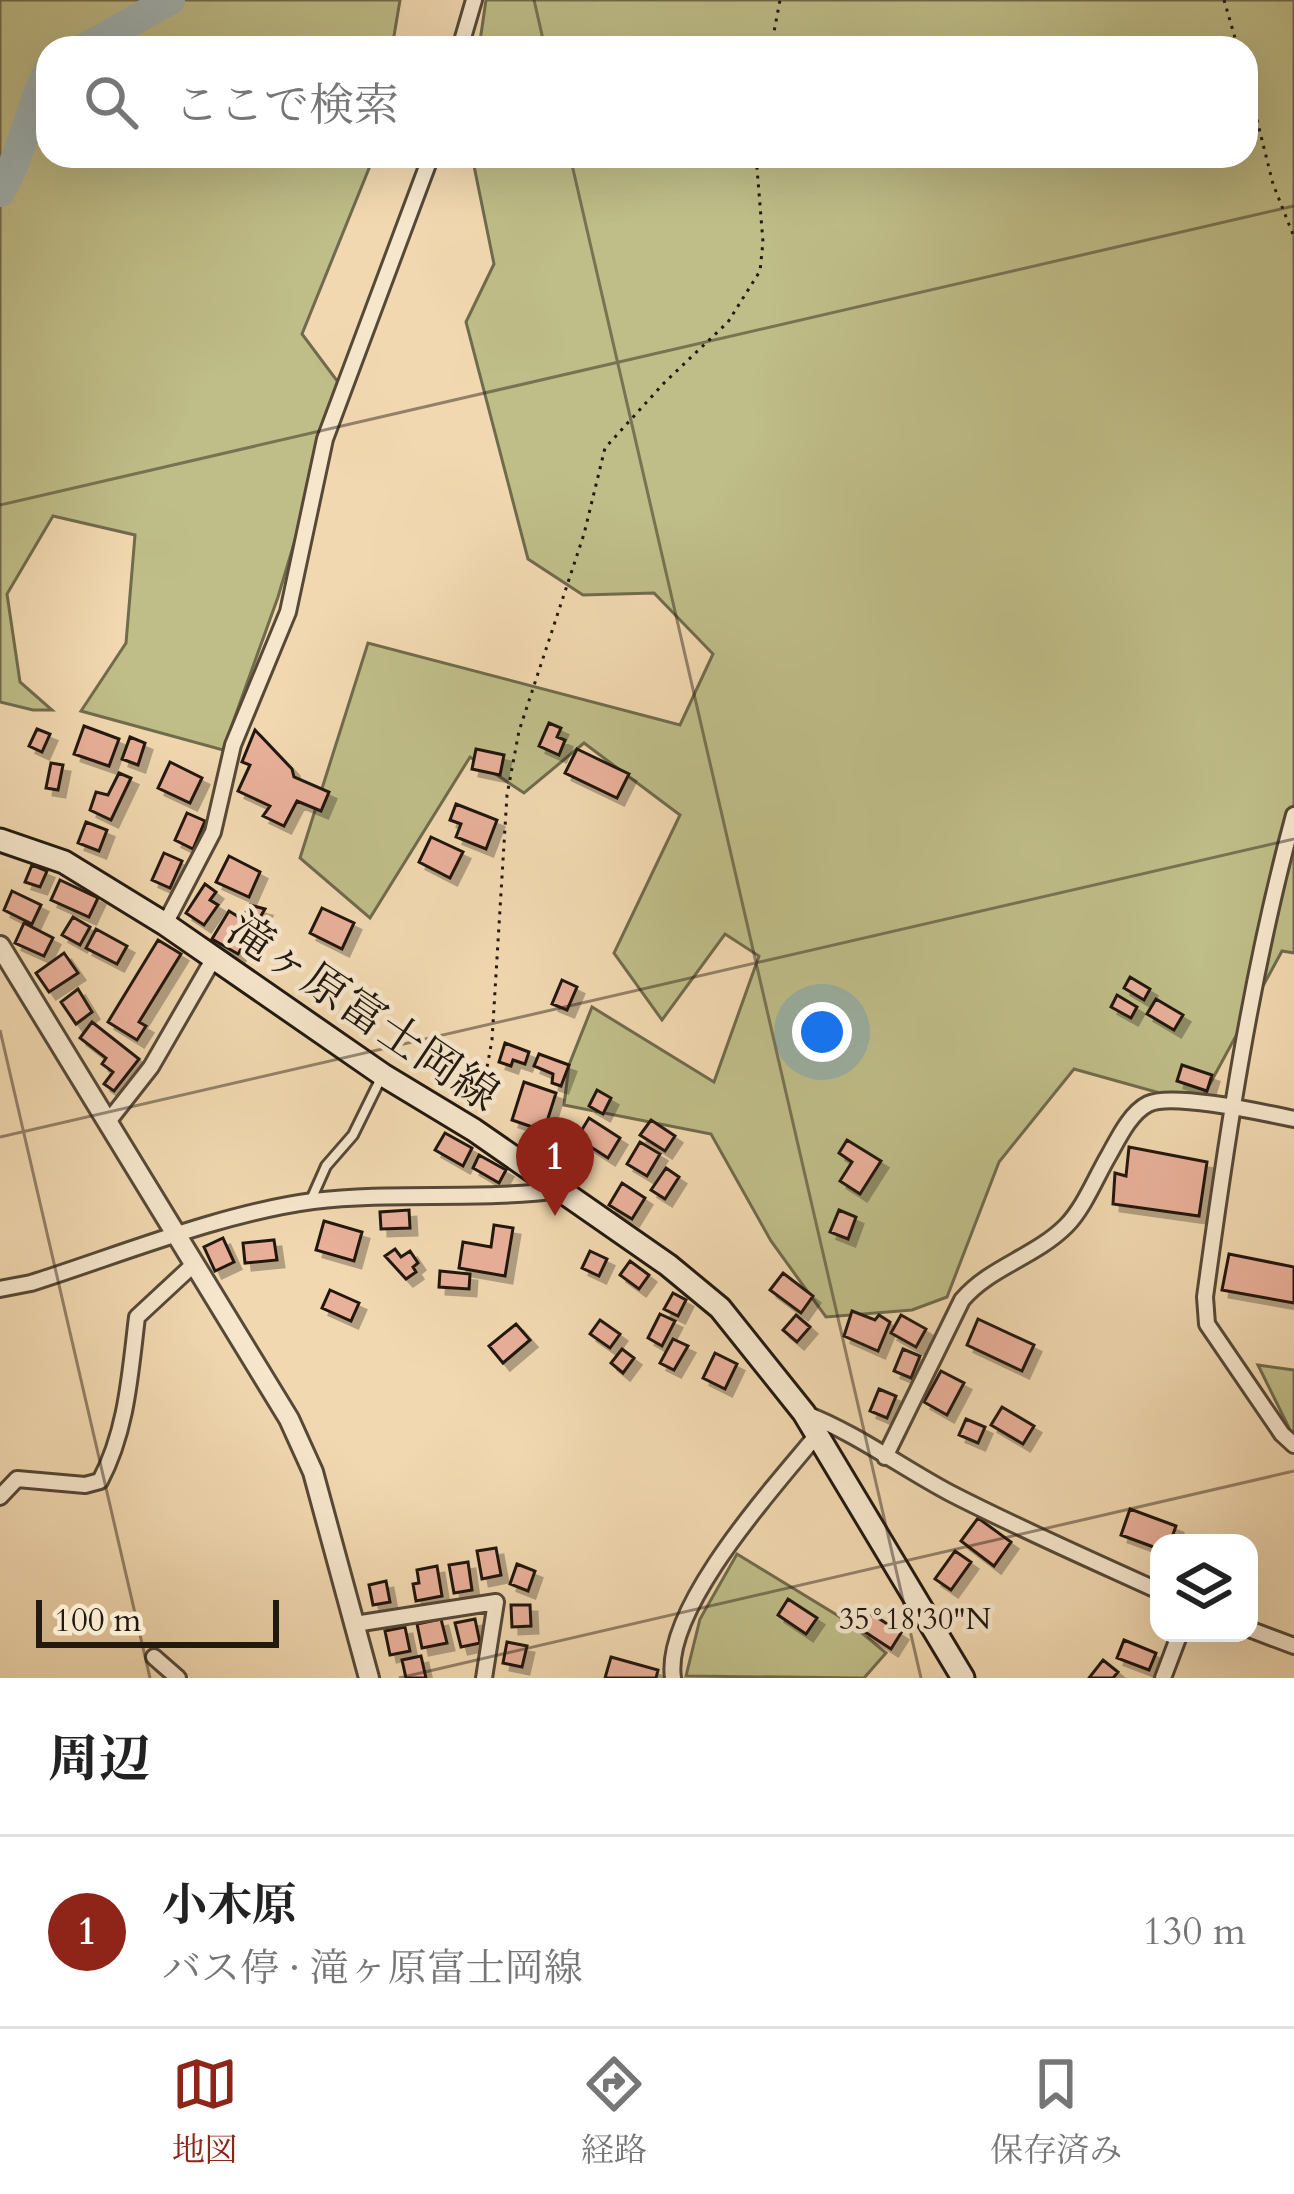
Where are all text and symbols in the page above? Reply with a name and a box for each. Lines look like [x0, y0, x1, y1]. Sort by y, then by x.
search box [36, 36, 1258, 168]
icon: search [78, 69, 144, 135]
text: ここで検索 [174, 75, 399, 136]
street label: 滝ヶ原富士岡線 [216, 899, 511, 1126]
your location [792, 1002, 852, 1062]
pin: 1 [516, 1117, 594, 1216]
map controls [1150, 1534, 1258, 1642]
button: layers [1150, 1534, 1258, 1642]
scale bar [36, 1594, 279, 1647]
text: 100 m [54, 1598, 141, 1643]
text: 35°18'30"N [839, 1599, 991, 1640]
text: 周辺 [48, 1725, 150, 1795]
text: 小木原 [162, 1875, 297, 1936]
text: 1 [77, 1905, 97, 1958]
text: 130 m [1143, 1905, 1246, 1958]
text: バス停 · 滝ヶ原富士岡線 [162, 1942, 583, 1995]
tab: 地図 [172, 2051, 238, 2173]
tab: 経路 [581, 2051, 647, 2173]
tab: 保存済み [990, 2051, 1122, 2173]

